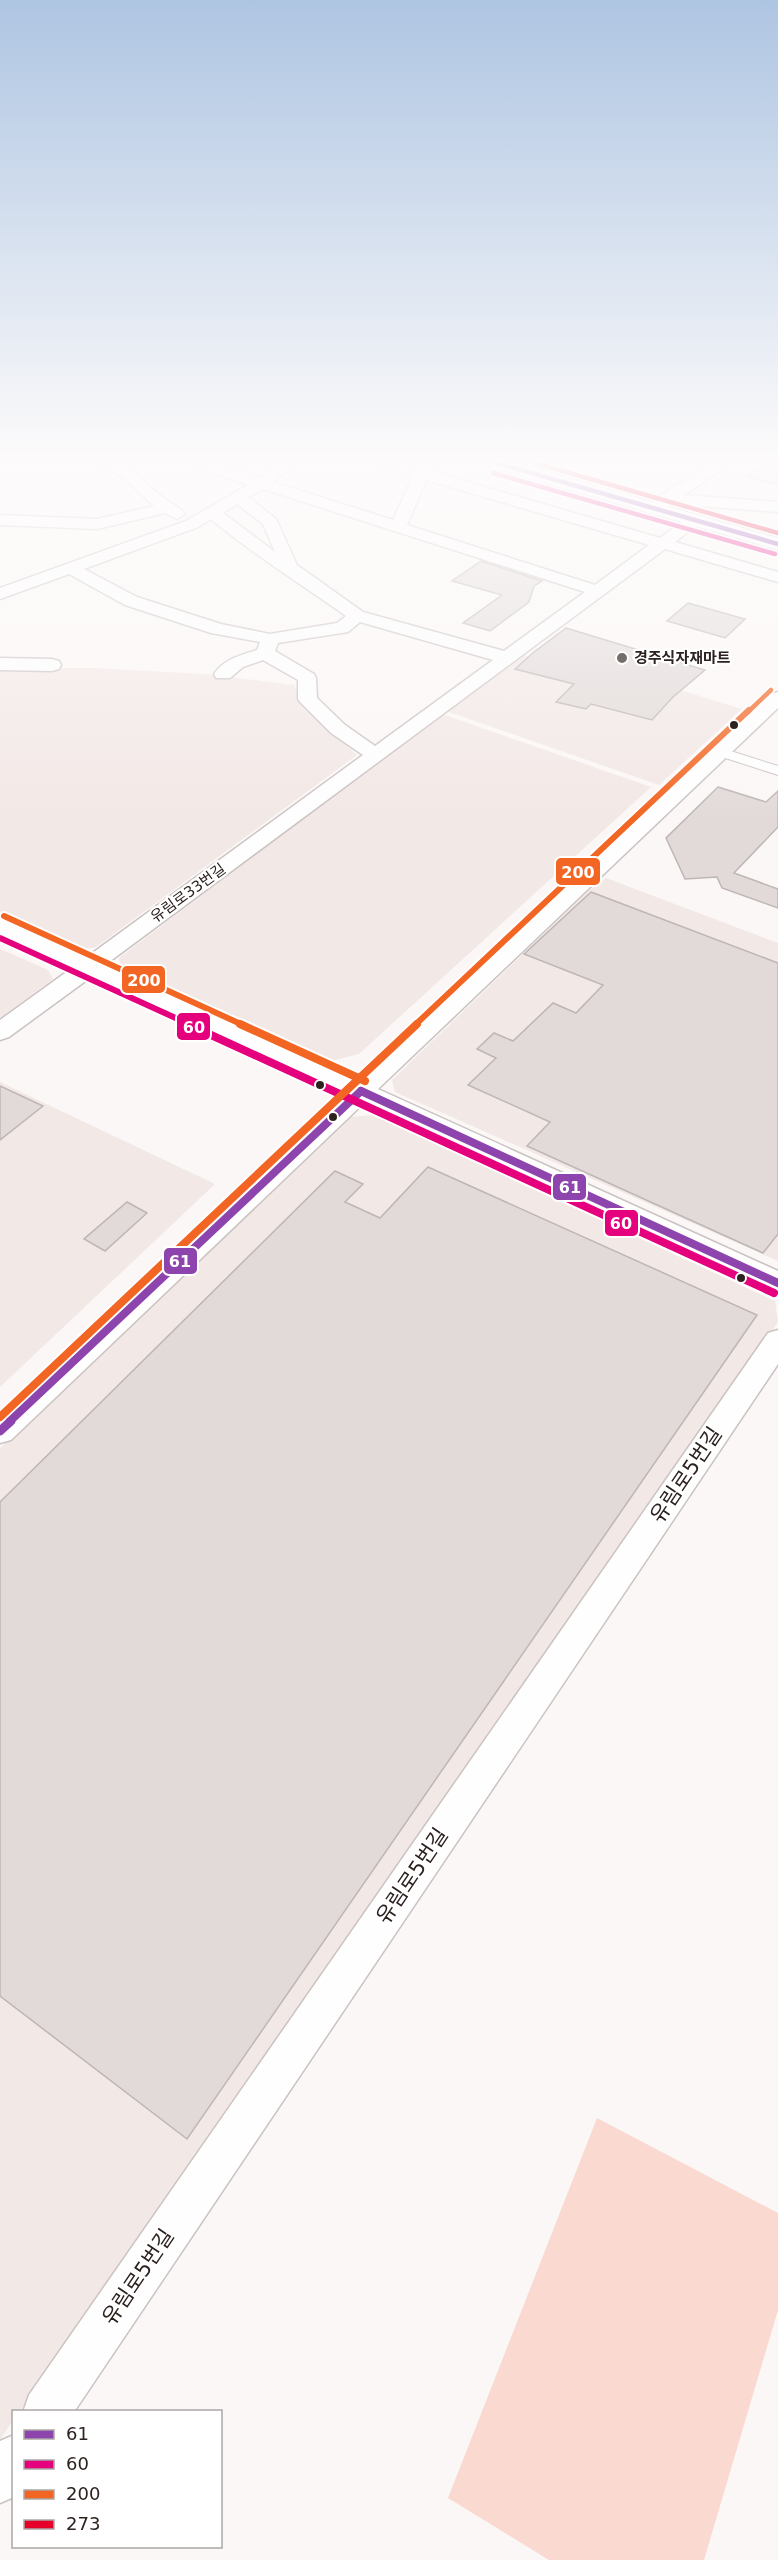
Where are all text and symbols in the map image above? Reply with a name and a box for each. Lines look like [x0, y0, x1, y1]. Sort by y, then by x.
place label: 경주식자재마트 [634, 649, 731, 667]
marker: 경주식자재마트 [615, 651, 629, 665]
unlabelled marker [728, 719, 740, 731]
line badge: 200 [555, 857, 601, 886]
street label: 유림로33번길 [147, 860, 229, 926]
text: 200 [561, 863, 595, 882]
line badge: 200 [121, 965, 166, 994]
text: 200 [127, 971, 161, 990]
line badge: 60 [176, 1012, 211, 1041]
text: 60 [183, 1018, 205, 1037]
unlabelled marker [314, 1079, 326, 1091]
unlabelled marker [327, 1111, 339, 1123]
line badge: 61 [552, 1173, 587, 1201]
text: 61 [559, 1178, 581, 1197]
line badge: 60 [604, 1209, 639, 1237]
text: 60 [610, 1214, 632, 1233]
line badge: 61 [163, 1247, 198, 1275]
text: 61 [169, 1252, 191, 1271]
unlabelled marker [735, 1272, 747, 1284]
street label: 유림로5번길 [645, 1423, 727, 1527]
street label: 유림로5번길 [371, 1824, 453, 1928]
street label: 유림로5번길 [97, 2225, 179, 2329]
legend [12, 2410, 222, 2548]
text: 61 [66, 2423, 89, 2444]
text: 60 [66, 2453, 89, 2474]
text: 200 [66, 2483, 100, 2504]
text: 273 [66, 2513, 100, 2534]

